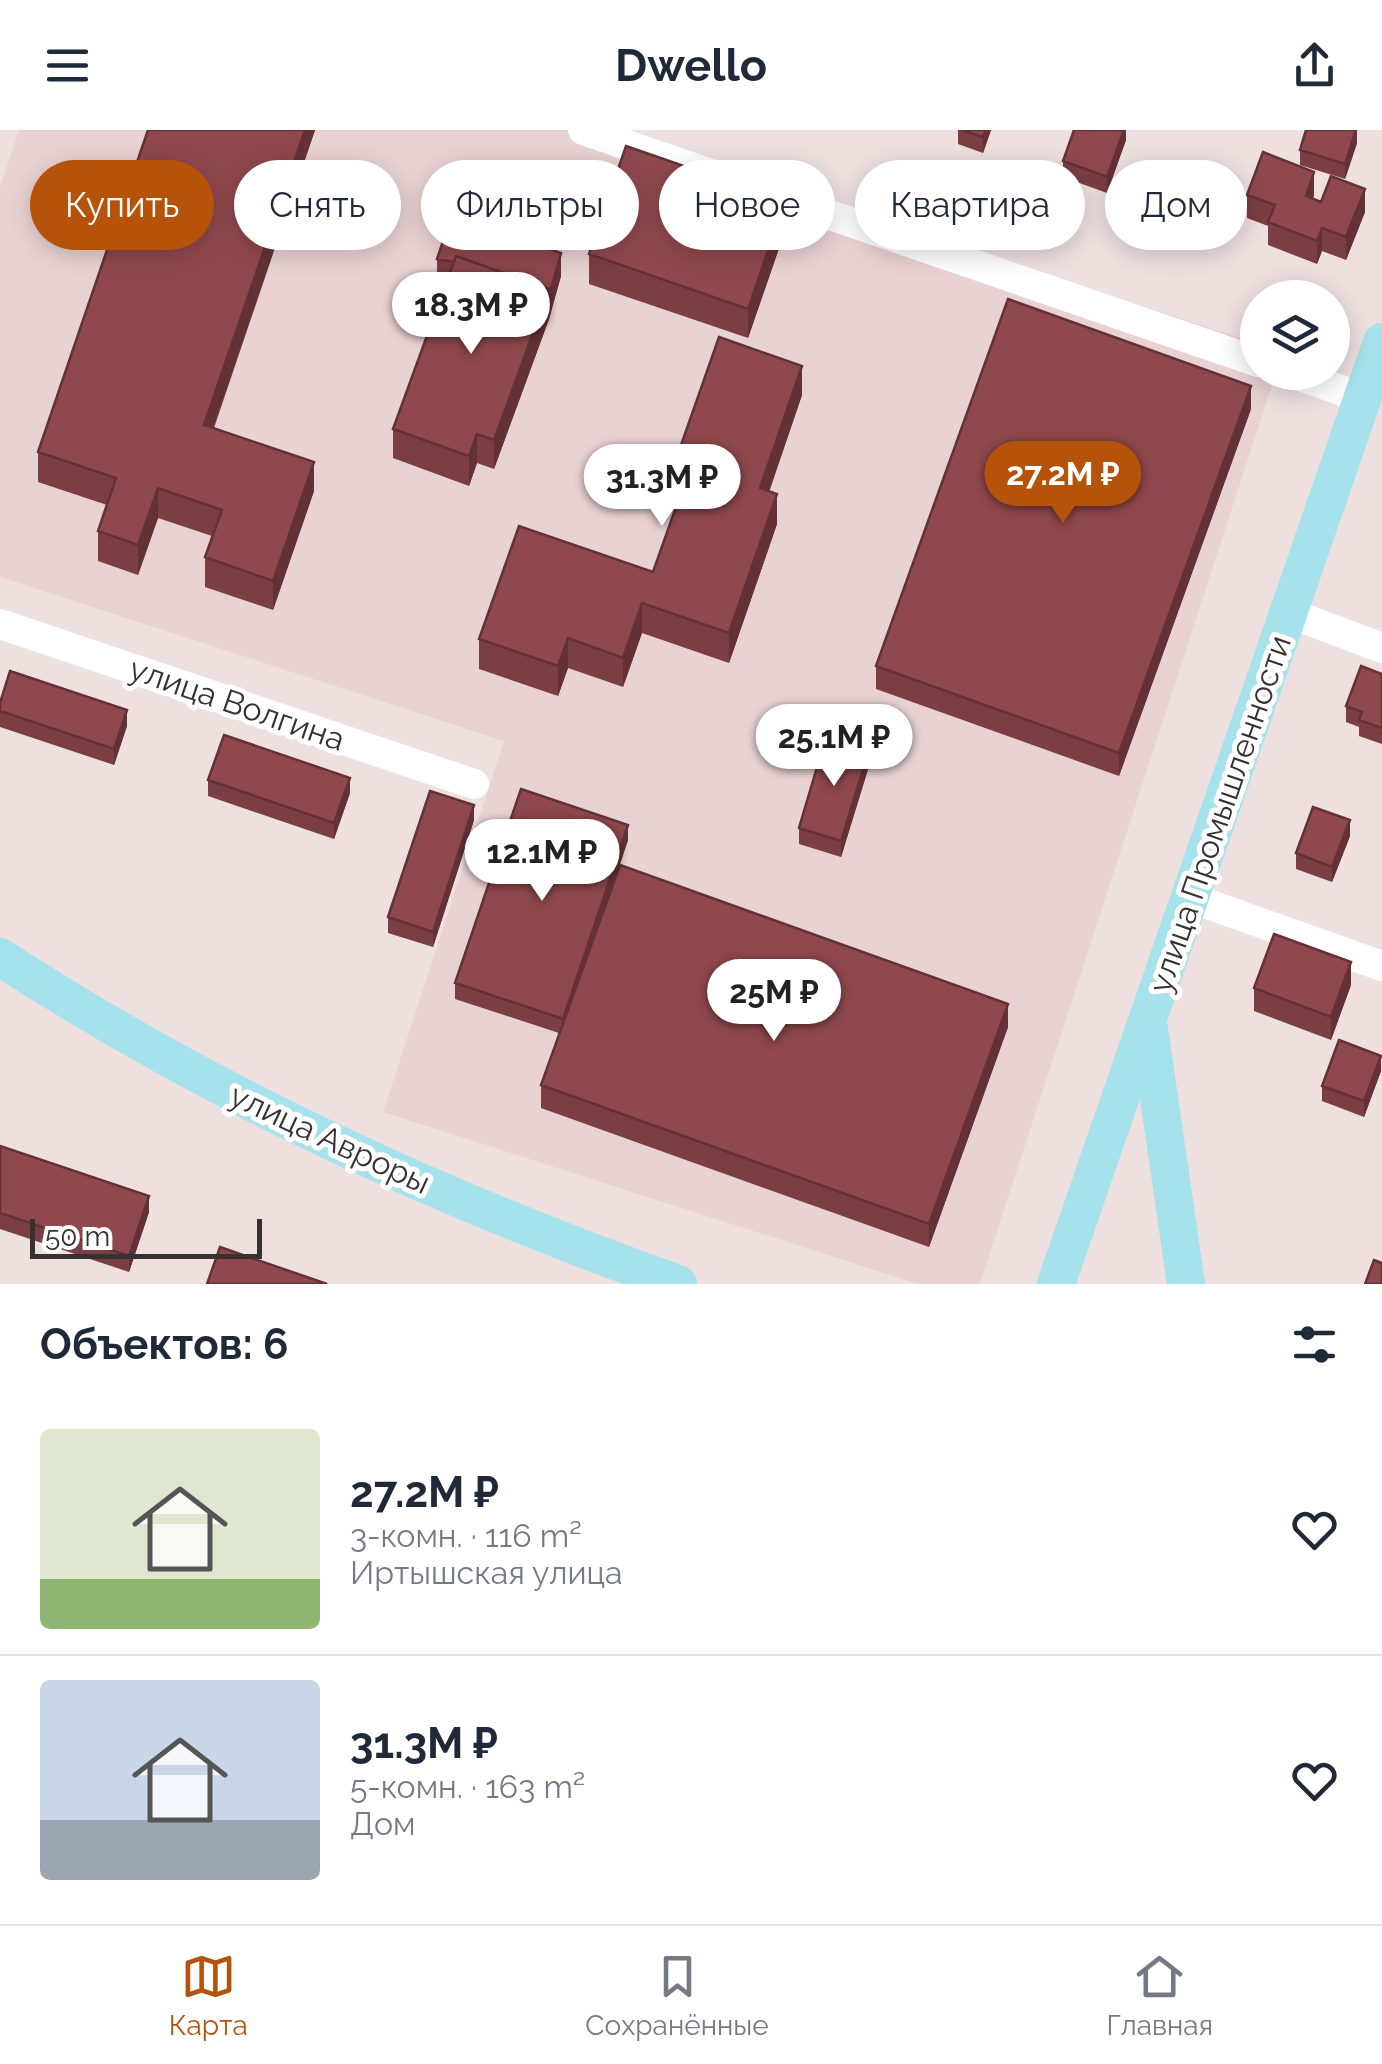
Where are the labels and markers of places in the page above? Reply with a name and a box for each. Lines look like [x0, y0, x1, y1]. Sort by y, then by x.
pin: 18.3M ₽ [379, 272, 563, 357]
pin: 27.2M ₽ [971, 441, 1155, 526]
pin: 31.3M ₽ [570, 444, 754, 529]
pin: 25.1M ₽ [742, 704, 926, 789]
pin: 12.1M ₽ [450, 819, 634, 904]
pin: 25M ₽ [704, 959, 844, 1044]

